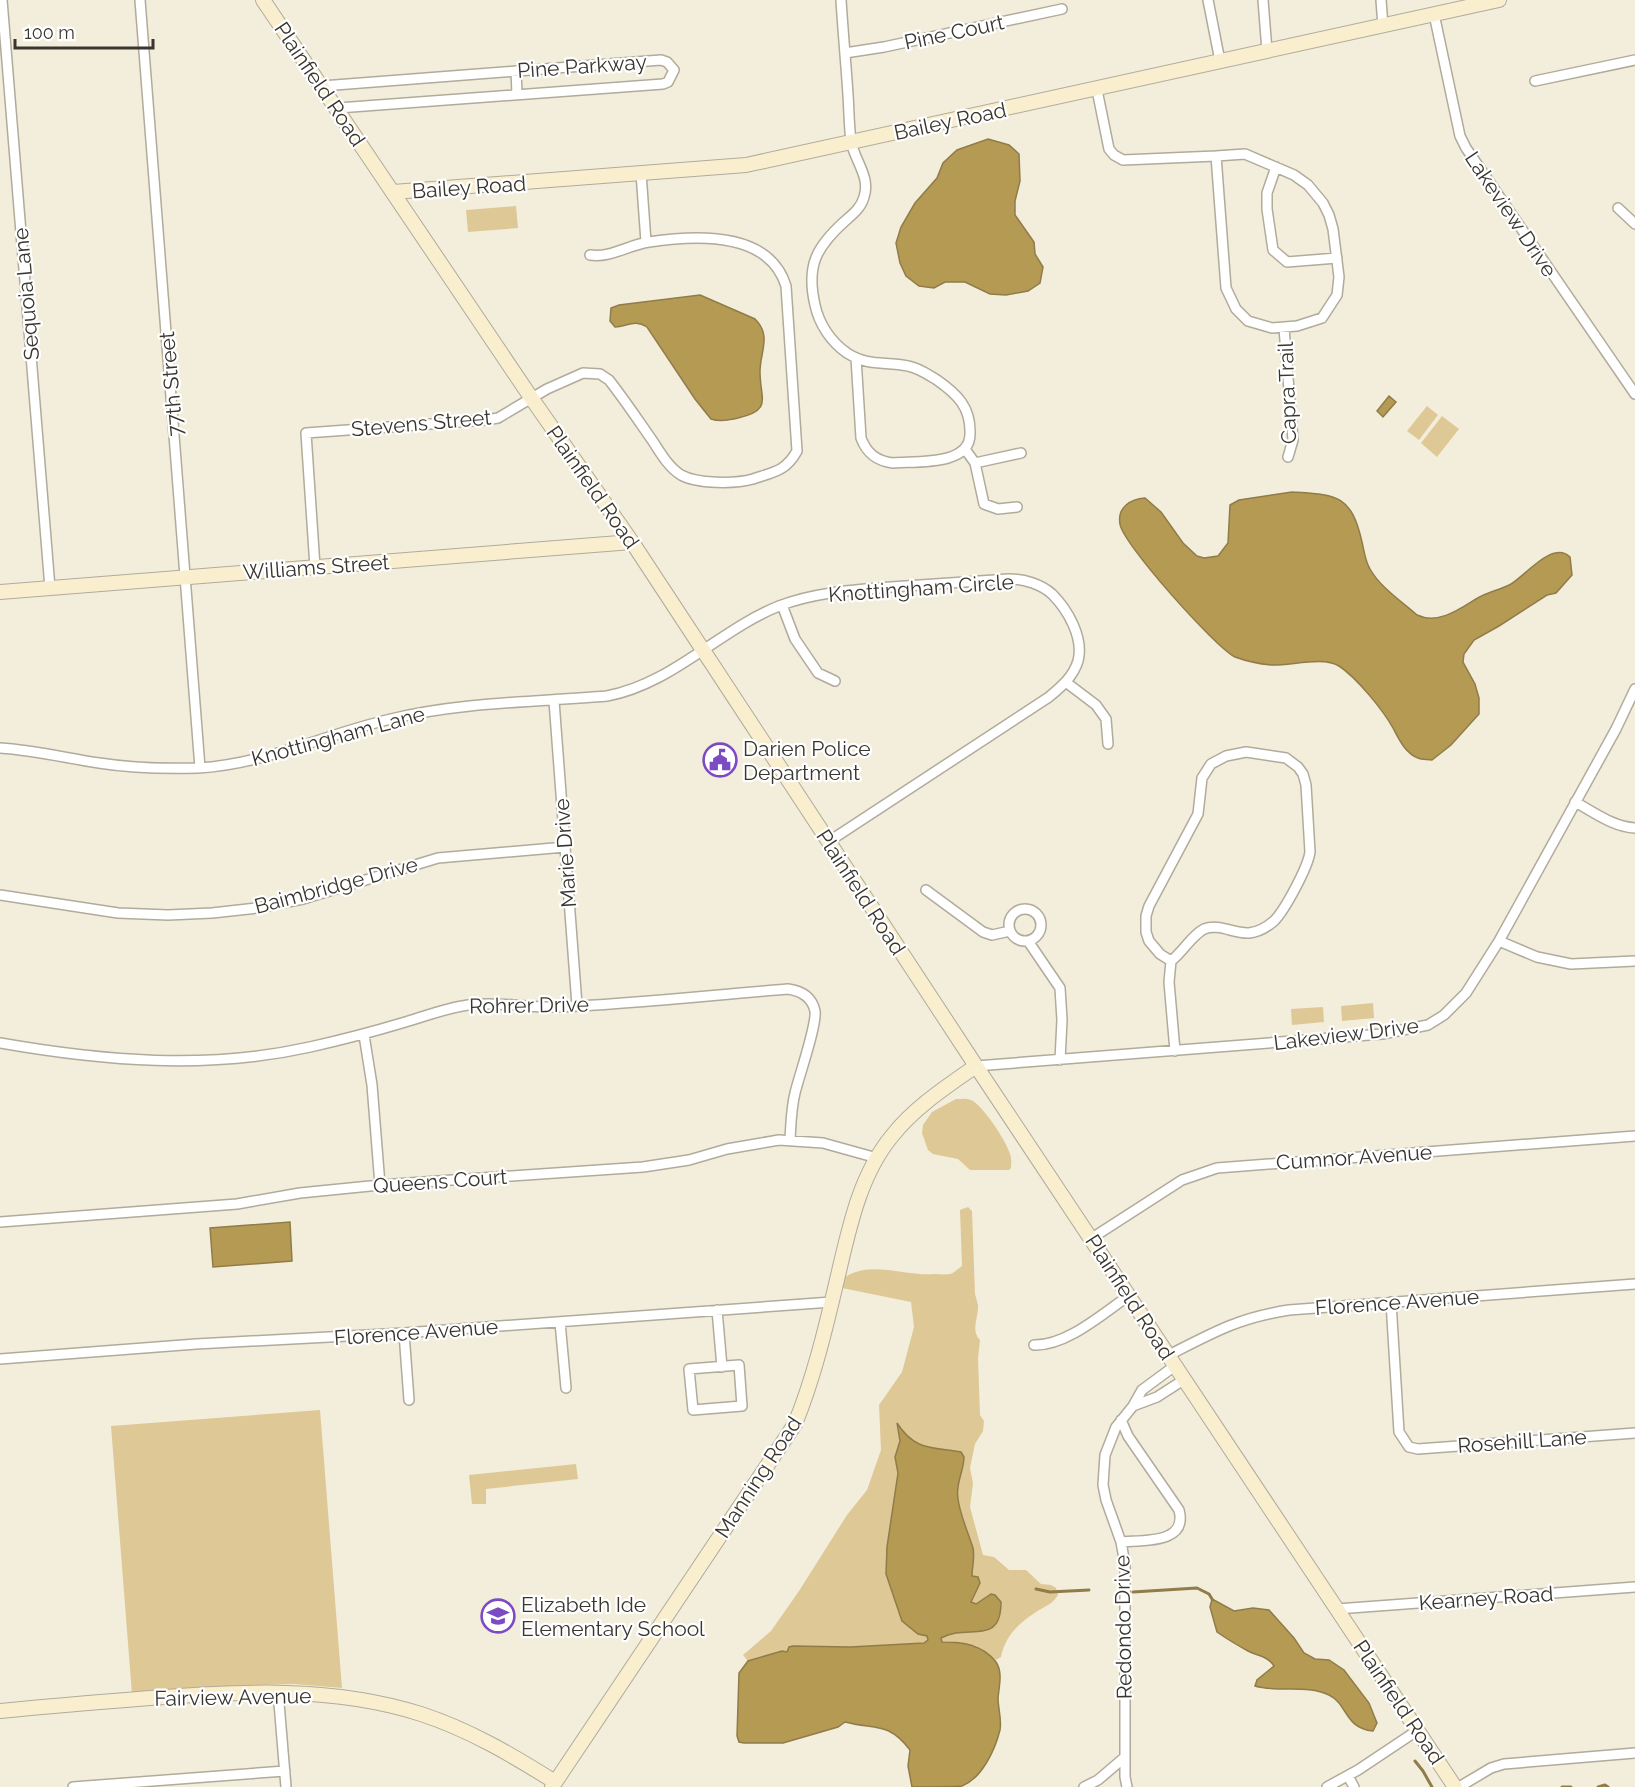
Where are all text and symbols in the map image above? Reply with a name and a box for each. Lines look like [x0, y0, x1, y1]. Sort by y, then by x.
street label: Pine Court [902, 9, 1006, 55]
scale bar [15, 12, 153, 50]
street label: Plainfield Road [269, 17, 371, 151]
text: 100 m [24, 22, 75, 43]
street label: Pine Parkway [516, 49, 648, 83]
street label: Bailey Road [892, 97, 1008, 145]
street label: Lakeview Drive [1460, 146, 1562, 282]
street label: Bailey Road [411, 171, 527, 203]
street label: Sequoia Lane [8, 227, 44, 361]
street label: 77th Street [154, 330, 188, 438]
street label: Capra Trail [1273, 341, 1301, 445]
street label: Stevens Street [350, 404, 492, 442]
street label: Plainfield Road [541, 421, 645, 553]
street label: Williams Street [242, 549, 390, 585]
street label: Knottingham Circle [827, 569, 1015, 607]
street label: Knottingham Lane [249, 701, 427, 771]
place label: Darien Police Department [743, 736, 871, 785]
public building icon: Darien Police Department [702, 742, 738, 778]
street label: Marie Drive [549, 798, 581, 908]
street label: Plainfield Road [811, 825, 911, 959]
street label: Baimbridge Drive [252, 851, 420, 919]
street label: Rohrer Drive [469, 991, 589, 1019]
street label: Lakeview Drive [1272, 1013, 1420, 1055]
street label: Cumnor Avenue [1275, 1139, 1433, 1175]
street label: Queens Court [372, 1164, 508, 1198]
street label: Plainfield Road [1080, 1230, 1180, 1364]
street label: Florence Avenue [1314, 1284, 1480, 1320]
street label: Florence Avenue [333, 1314, 499, 1350]
street label: Manning Road [709, 1412, 807, 1542]
street label: Rosehill Lane [1457, 1424, 1587, 1458]
street label: Redondo Drive [1109, 1555, 1137, 1699]
street label: Kearney Road [1418, 1581, 1554, 1615]
place label: Elizabeth Ide Elementary School [521, 1592, 705, 1641]
school or university icon: Elizabeth Ide Elementary School [480, 1598, 516, 1634]
street label: Plainfield Road [1348, 1635, 1450, 1769]
street label: Fairview Avenue [154, 1683, 312, 1711]

